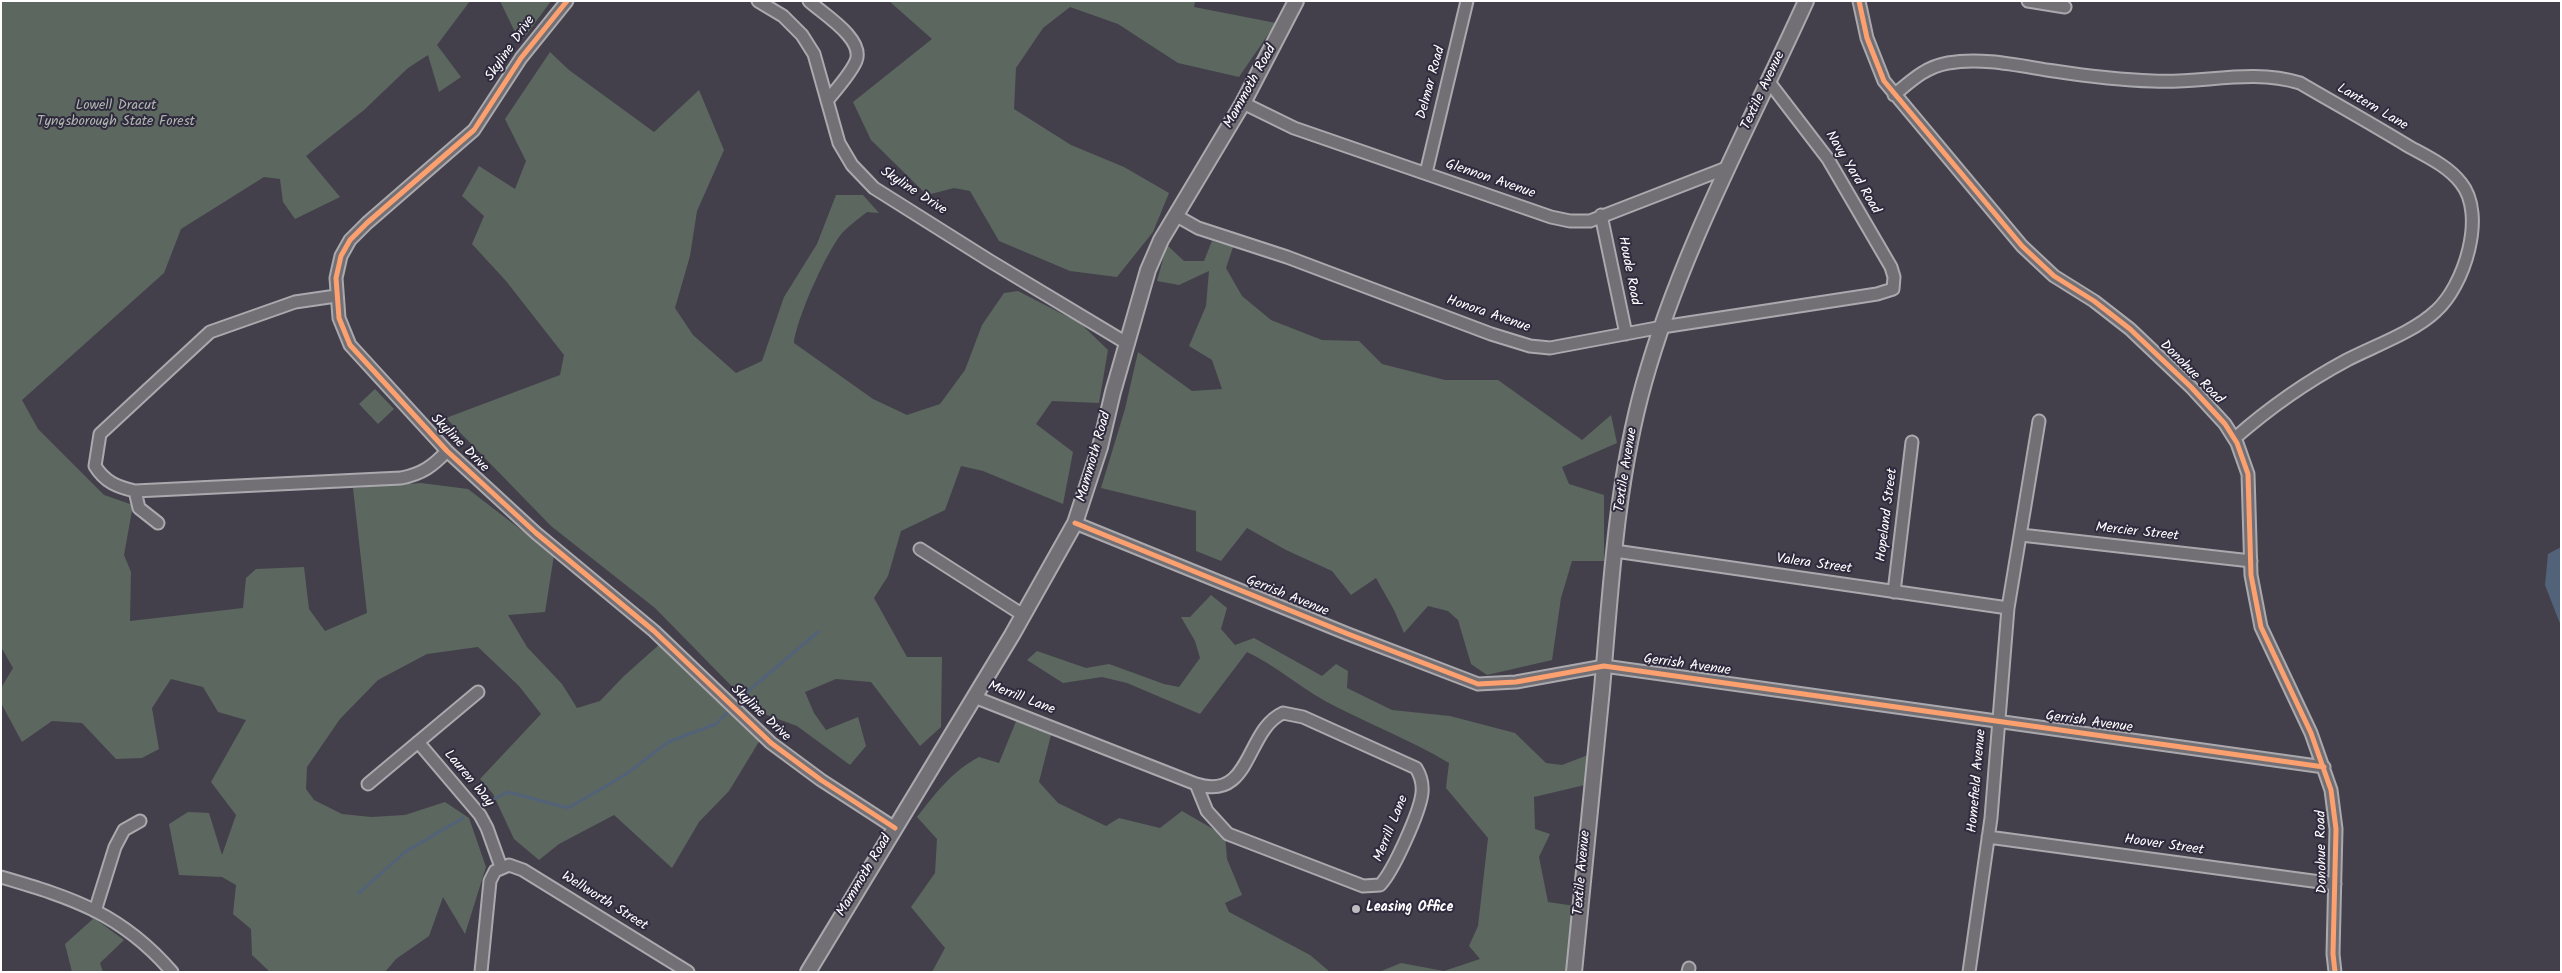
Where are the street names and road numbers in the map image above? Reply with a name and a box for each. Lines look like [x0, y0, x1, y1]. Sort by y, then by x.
street label: Skyline Drive [482, 13, 540, 85]
street label: Mammoth Road [1221, 42, 1281, 132]
street label: Delmar Road [1414, 45, 1450, 121]
street label: Textile Avenue [1738, 49, 1790, 133]
street label: Lantern Lane [2334, 81, 2410, 135]
street label: Navy Yard Road [1821, 128, 1883, 218]
street label: Glennon Avenue [1443, 157, 1537, 203]
street label: Skyline Drive [877, 164, 949, 220]
street label: Houde Road [1613, 235, 1643, 307]
street label: Honora Avenue [1444, 293, 1532, 337]
street label: Donohue Road [2156, 338, 2226, 408]
street label: Mammoth Road [1074, 410, 1116, 504]
street label: Skyline Drive [426, 411, 492, 477]
street label: Textile Avenue [1612, 427, 1642, 513]
street label: Hopeland Street [1874, 467, 1902, 563]
street label: Mercier Street [2095, 520, 2179, 546]
street label: Valera Street [1775, 551, 1853, 579]
street label: Gerrish Avenue [1243, 573, 1331, 621]
street label: Gerrish Avenue [1642, 652, 1732, 680]
street label: Merrill Lane [985, 679, 1057, 719]
street label: Skyline Drive [727, 682, 793, 746]
street label: Gerrish Avenue [2044, 709, 2134, 737]
street label: Homefield Avenue [1965, 728, 1991, 834]
street label: Lauren Way [439, 747, 497, 811]
street label: Merrill Lane [1371, 793, 1413, 865]
street label: Donohue Road [2314, 810, 2332, 894]
street label: Textile Avenue [1571, 830, 1595, 916]
street label: Mammoth Road [834, 832, 896, 920]
street label: Hoover Street [2123, 832, 2205, 860]
street label: Wellworth Street [558, 869, 650, 935]

